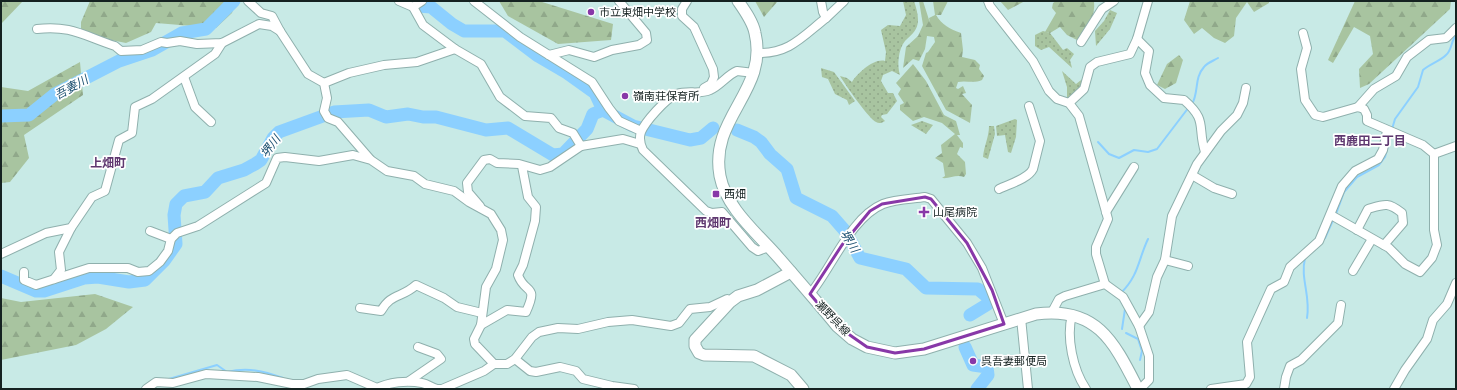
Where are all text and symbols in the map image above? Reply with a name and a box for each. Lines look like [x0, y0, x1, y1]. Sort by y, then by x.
place label: 市立東畑中学校 [599, 4, 676, 20]
marker: 市立東畑中学校 [586, 7, 596, 17]
water label: 吾妻川 [51, 69, 93, 104]
place label: 嶺南荘保育所 [633, 88, 700, 104]
marker: 嶺南荘保育所 [620, 91, 630, 101]
water label: 堺川 [255, 129, 286, 161]
district label: 西鹿田二丁目 [1334, 131, 1406, 150]
district label: 上畑町 [90, 153, 126, 172]
place label: 西畑 [724, 186, 746, 202]
marker: 西畑 [711, 189, 721, 199]
place label: 山尾病院 [933, 204, 977, 220]
marker: 山尾病院 [918, 206, 930, 218]
district label: 西畑町 [695, 213, 731, 232]
water label: 堺川 [836, 226, 865, 258]
street label: 瀬野呉線 [812, 297, 854, 339]
place label: 呉吾妻郵便局 [981, 353, 1047, 369]
marker: 呉吾妻郵便局 [968, 356, 978, 366]

